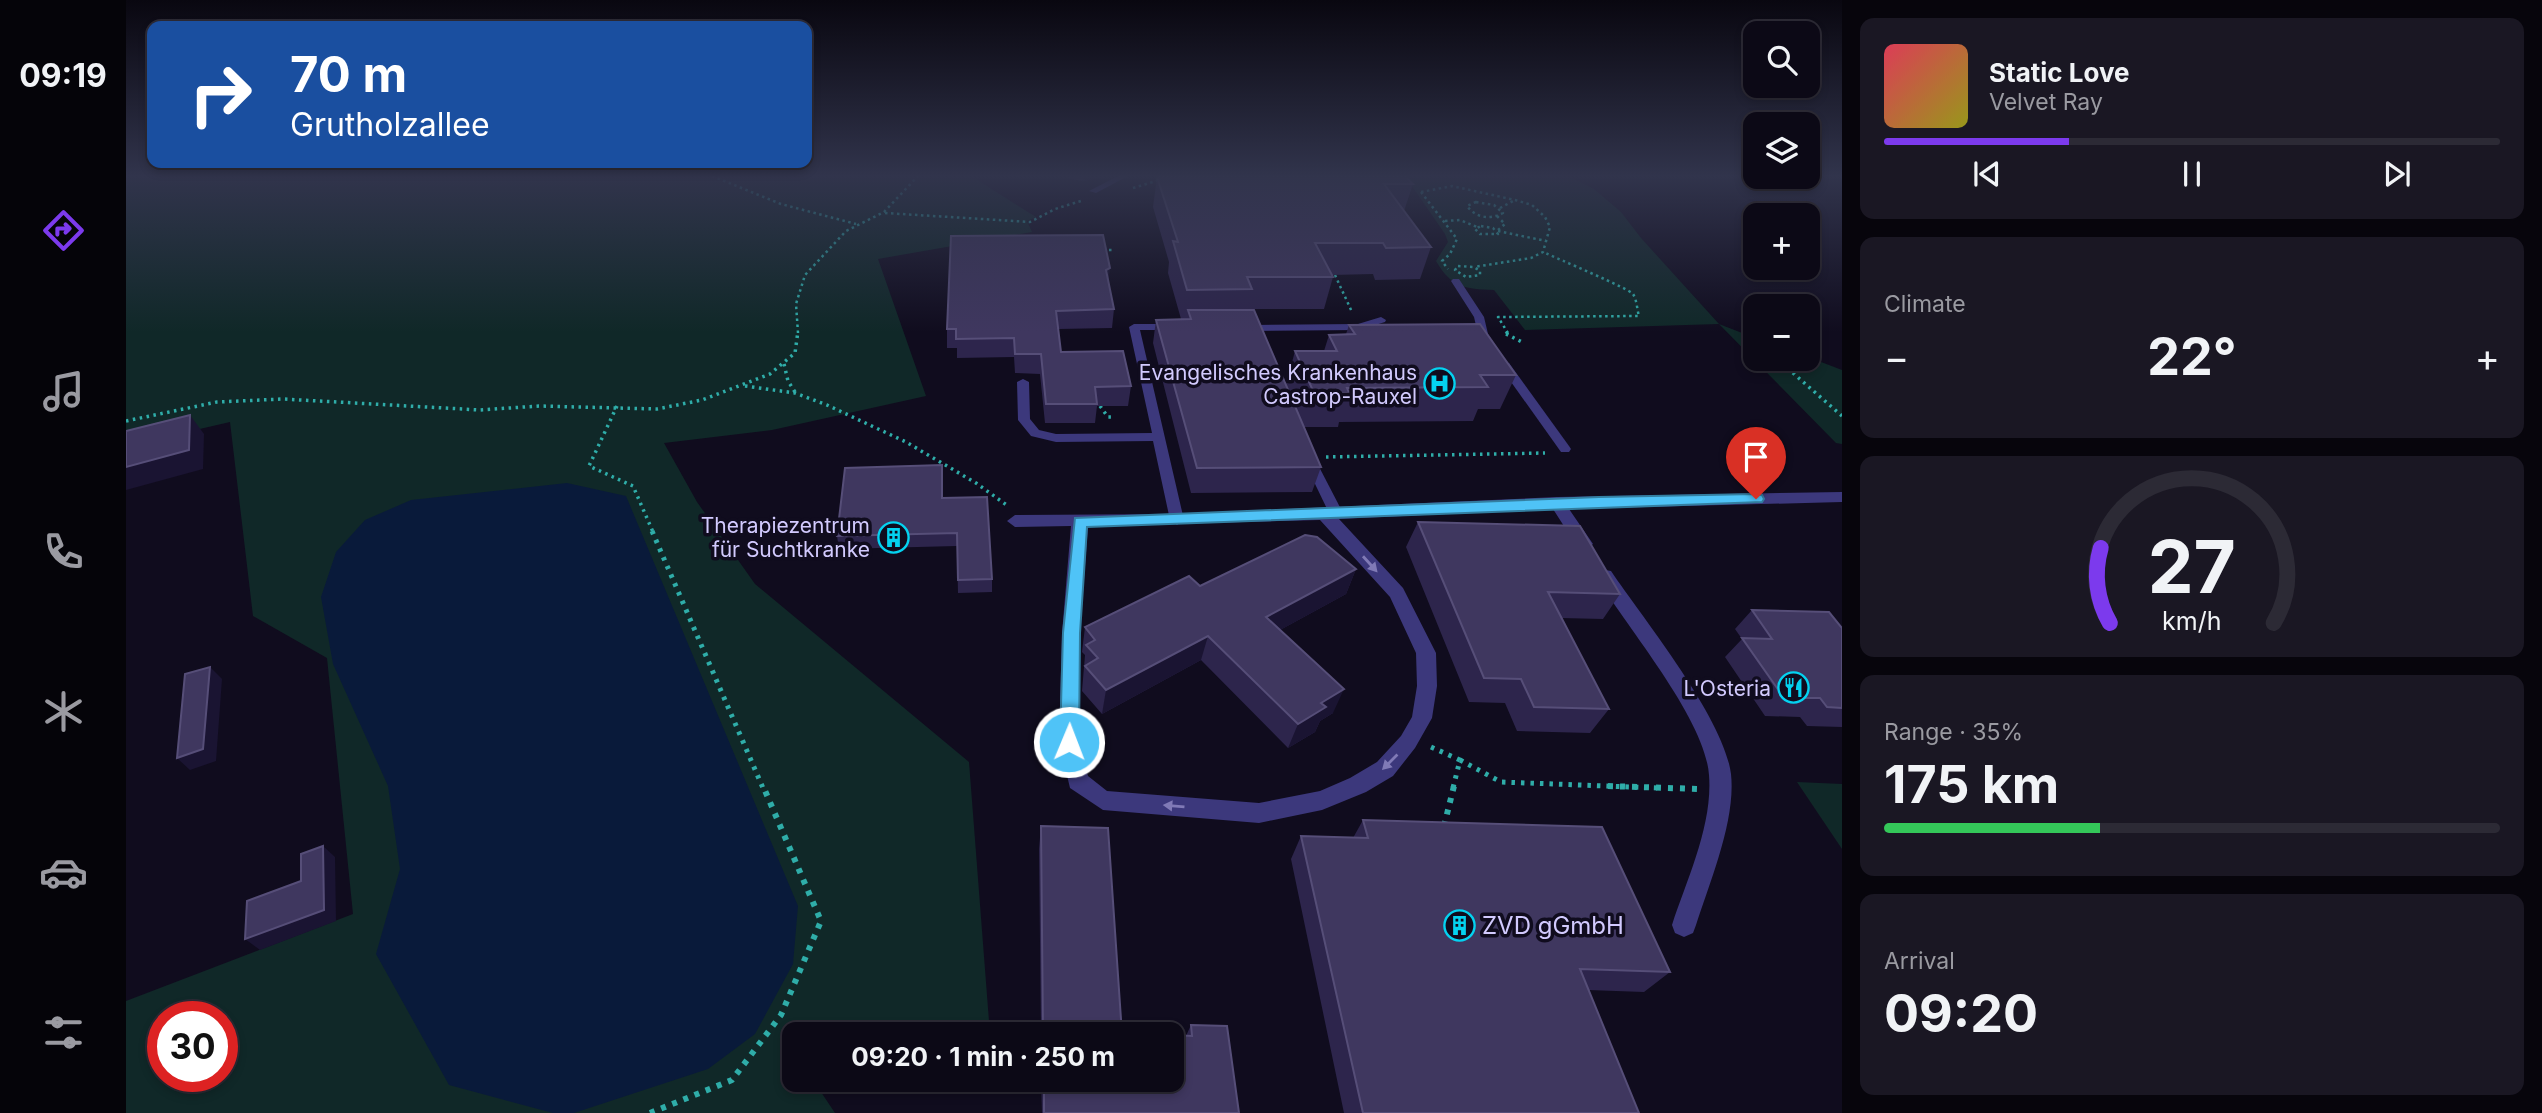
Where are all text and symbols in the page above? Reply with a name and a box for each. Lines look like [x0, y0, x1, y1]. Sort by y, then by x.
map controls [1743, 21, 1820, 371]
button: search [1743, 21, 1820, 98]
text: 70 m [290, 45, 407, 104]
icon: right [175, 49, 266, 140]
text: 09:19 [19, 56, 107, 95]
text: Static Love [1989, 57, 2130, 88]
text: Velvet Ray [1989, 88, 2103, 116]
text: Grutholzallee [290, 105, 490, 144]
button: layers [1743, 112, 1820, 189]
icon: previous [1968, 155, 2006, 193]
icon: pause [2173, 155, 2211, 193]
icon: next [2378, 155, 2416, 193]
button: + [1743, 203, 1820, 280]
icon: directions [39, 206, 88, 255]
text: Climate [1884, 290, 1966, 318]
button: − [1743, 294, 1820, 371]
text: 22° [2147, 325, 2237, 388]
text: − [1884, 334, 1909, 380]
text: + [2475, 334, 2500, 380]
place label: Evangelisches Krankenhaus Castrop-Rauxel [1139, 360, 1417, 409]
icon: music [39, 367, 88, 416]
hospital icon: Evangelisches Krankenhaus Castrop-Rauxel [1423, 367, 1457, 401]
pin [1726, 427, 1786, 499]
icon: arrive [1737, 438, 1775, 476]
place label: Therapiezentrum für Suchtkranke [701, 513, 870, 562]
building icon: Therapiezentrum für Suchtkranke [876, 520, 910, 554]
text: 27 [2148, 522, 2236, 611]
icon: phone [39, 527, 88, 576]
one-way arrow [1362, 555, 1378, 573]
text: km/h [2162, 605, 2222, 635]
restaurant icon: L'Osteria [1777, 671, 1811, 705]
place label: L'Osteria [1684, 676, 1771, 701]
icon: climate [39, 687, 88, 736]
position arrow [1032, 705, 1106, 779]
text: Range · 35% [1884, 718, 2023, 746]
text: 175 km [1884, 753, 2059, 816]
one-way arrow [1381, 754, 1398, 771]
one-way arrow [1163, 800, 1185, 811]
icon: car [39, 848, 88, 897]
building icon: ZVD gGmbH [1442, 908, 1476, 942]
place label: ZVD gGmbH [1482, 911, 1624, 940]
text: Arrival [1884, 947, 1955, 975]
text: 09:20 [1884, 982, 2038, 1045]
speed limit sign: 30 [147, 1001, 238, 1092]
icon: filters [39, 1008, 88, 1057]
text: 09:20 · 1 min · 250 m [851, 1041, 1115, 1072]

